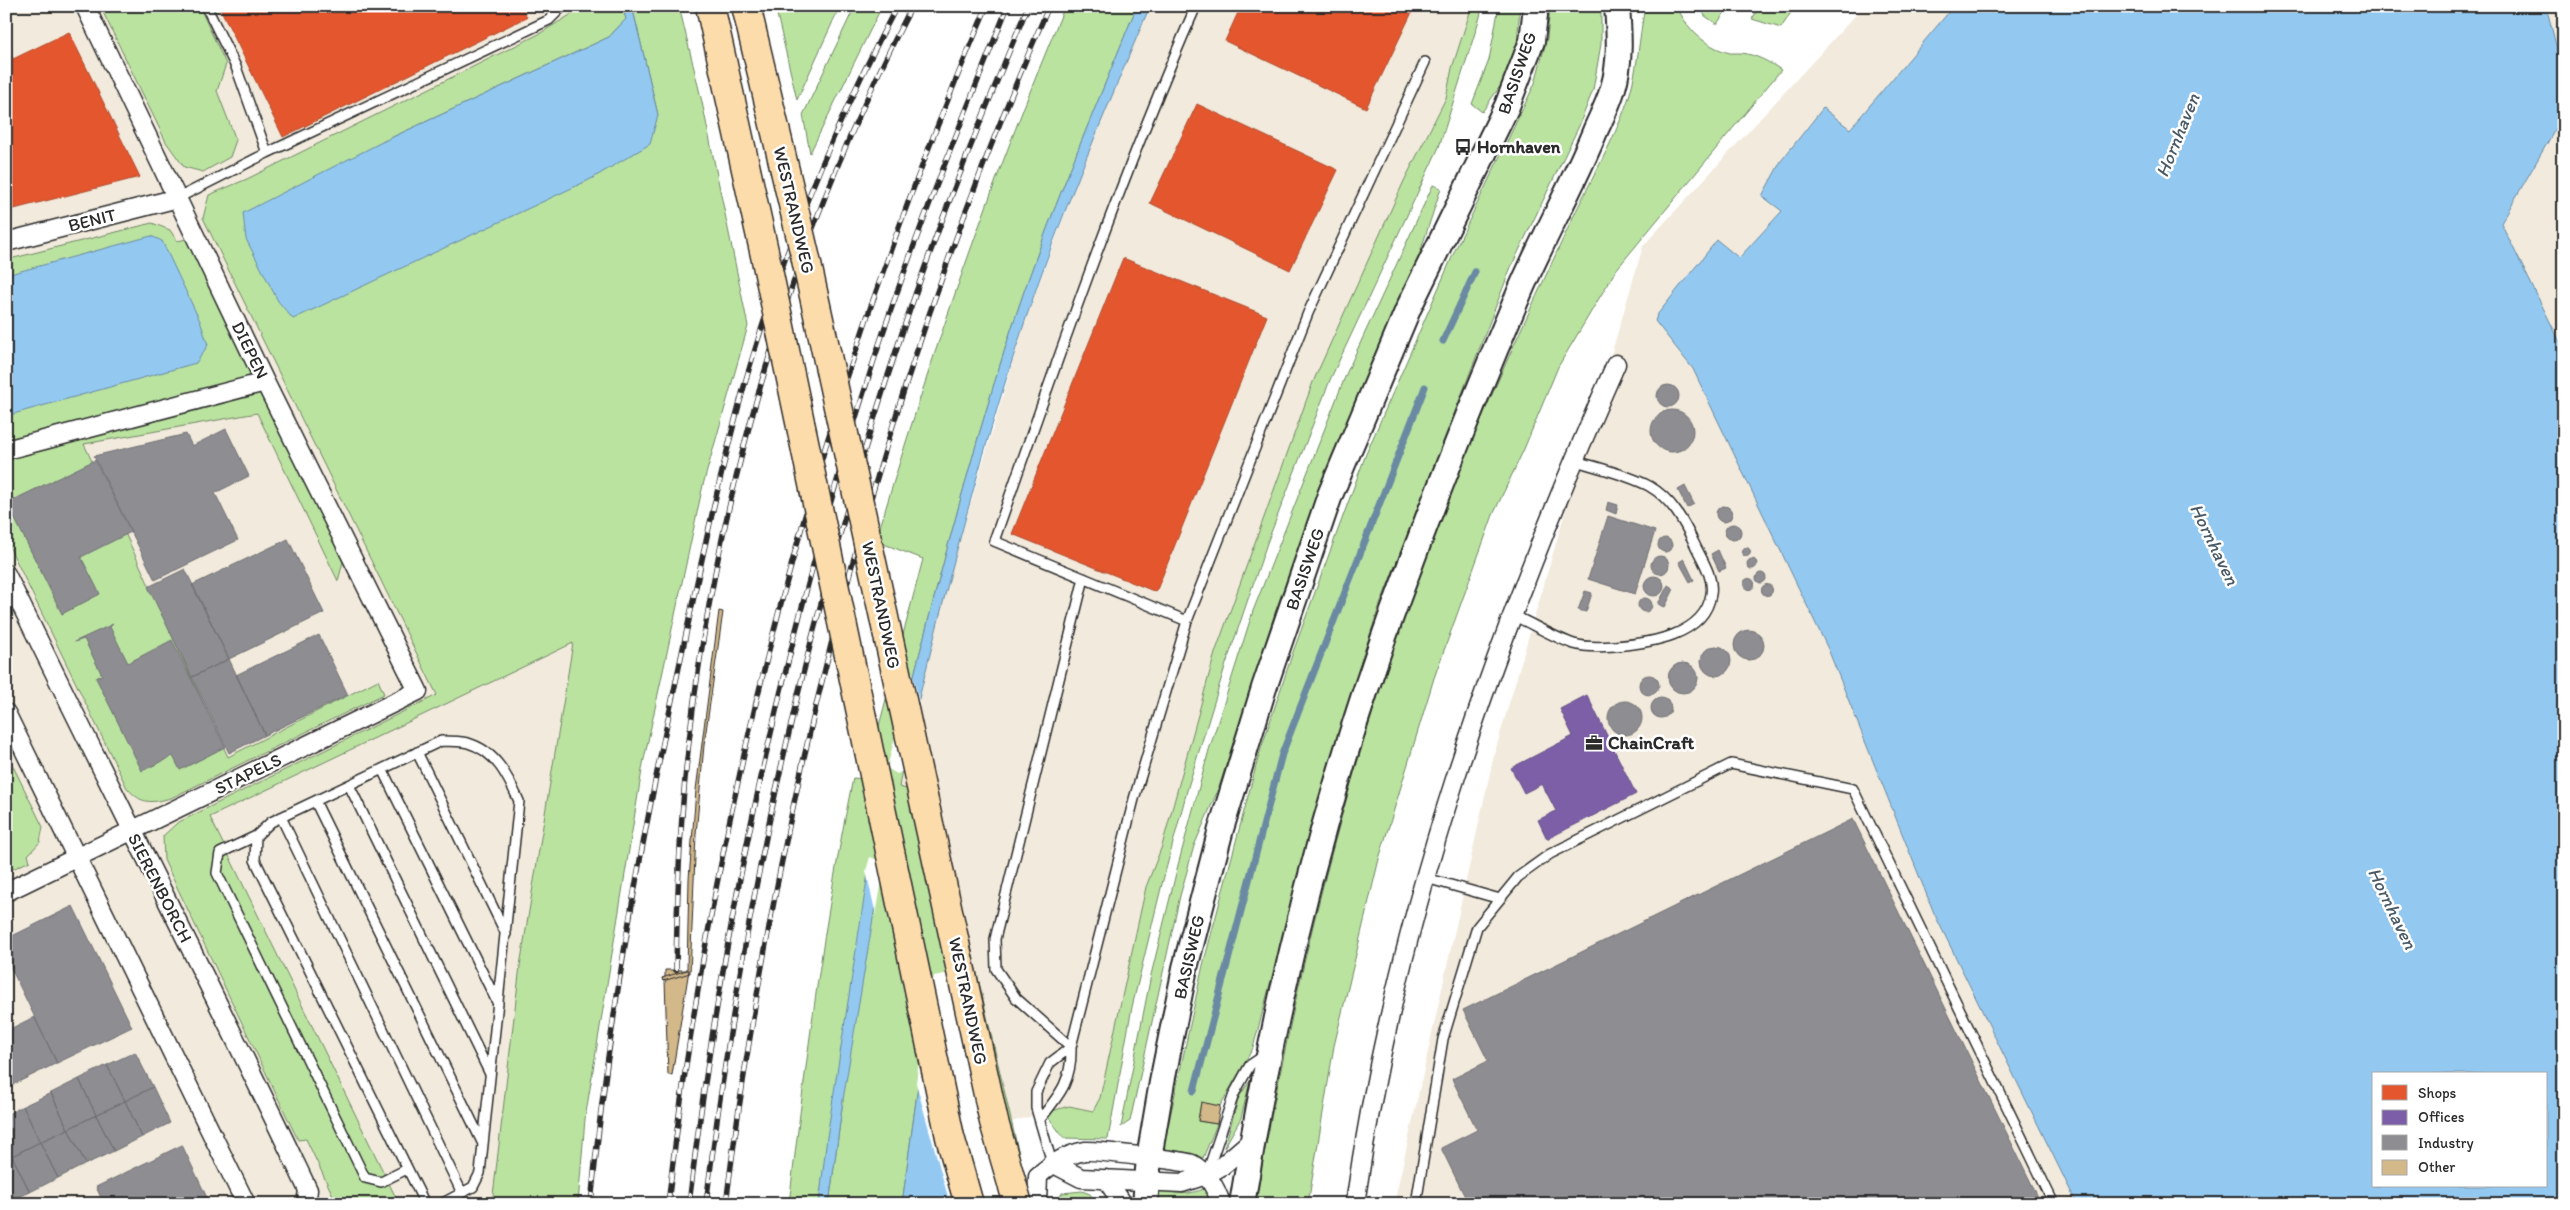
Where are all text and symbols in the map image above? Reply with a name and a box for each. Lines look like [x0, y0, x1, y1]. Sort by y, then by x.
street label: BASISWEG [1493, 29, 1541, 117]
water label: Hornhaven [2150, 89, 2205, 180]
place label: Hornhaven [1477, 136, 1561, 158]
bus stop icon: Hornhaven [1453, 137, 1473, 157]
street label: WESTRANDWEG [769, 144, 819, 276]
street label: BENIT [66, 203, 118, 237]
street label: DIEPEN [227, 318, 273, 382]
water label: Hornhaven [2185, 500, 2245, 590]
street label: BASISWEG [1281, 525, 1329, 613]
street label: WESTRANDWEG [857, 539, 905, 671]
place label: ChainCraft [1608, 732, 1695, 754]
office icon: ChainCraft [1584, 733, 1604, 753]
street label: STAPELS [211, 748, 285, 800]
street label: SIERENBORCH [123, 830, 197, 946]
water label: Hornhaven [2363, 864, 2423, 954]
street label: BASISWEG [1169, 913, 1209, 1001]
street label: WESTRANDWEG [944, 935, 992, 1067]
legend [2372, 1072, 2548, 1188]
text: Shops [2418, 1084, 2457, 1102]
text: Offices [2418, 1108, 2465, 1126]
text: Industry [2418, 1134, 2474, 1152]
text: Other [2418, 1158, 2455, 1176]

